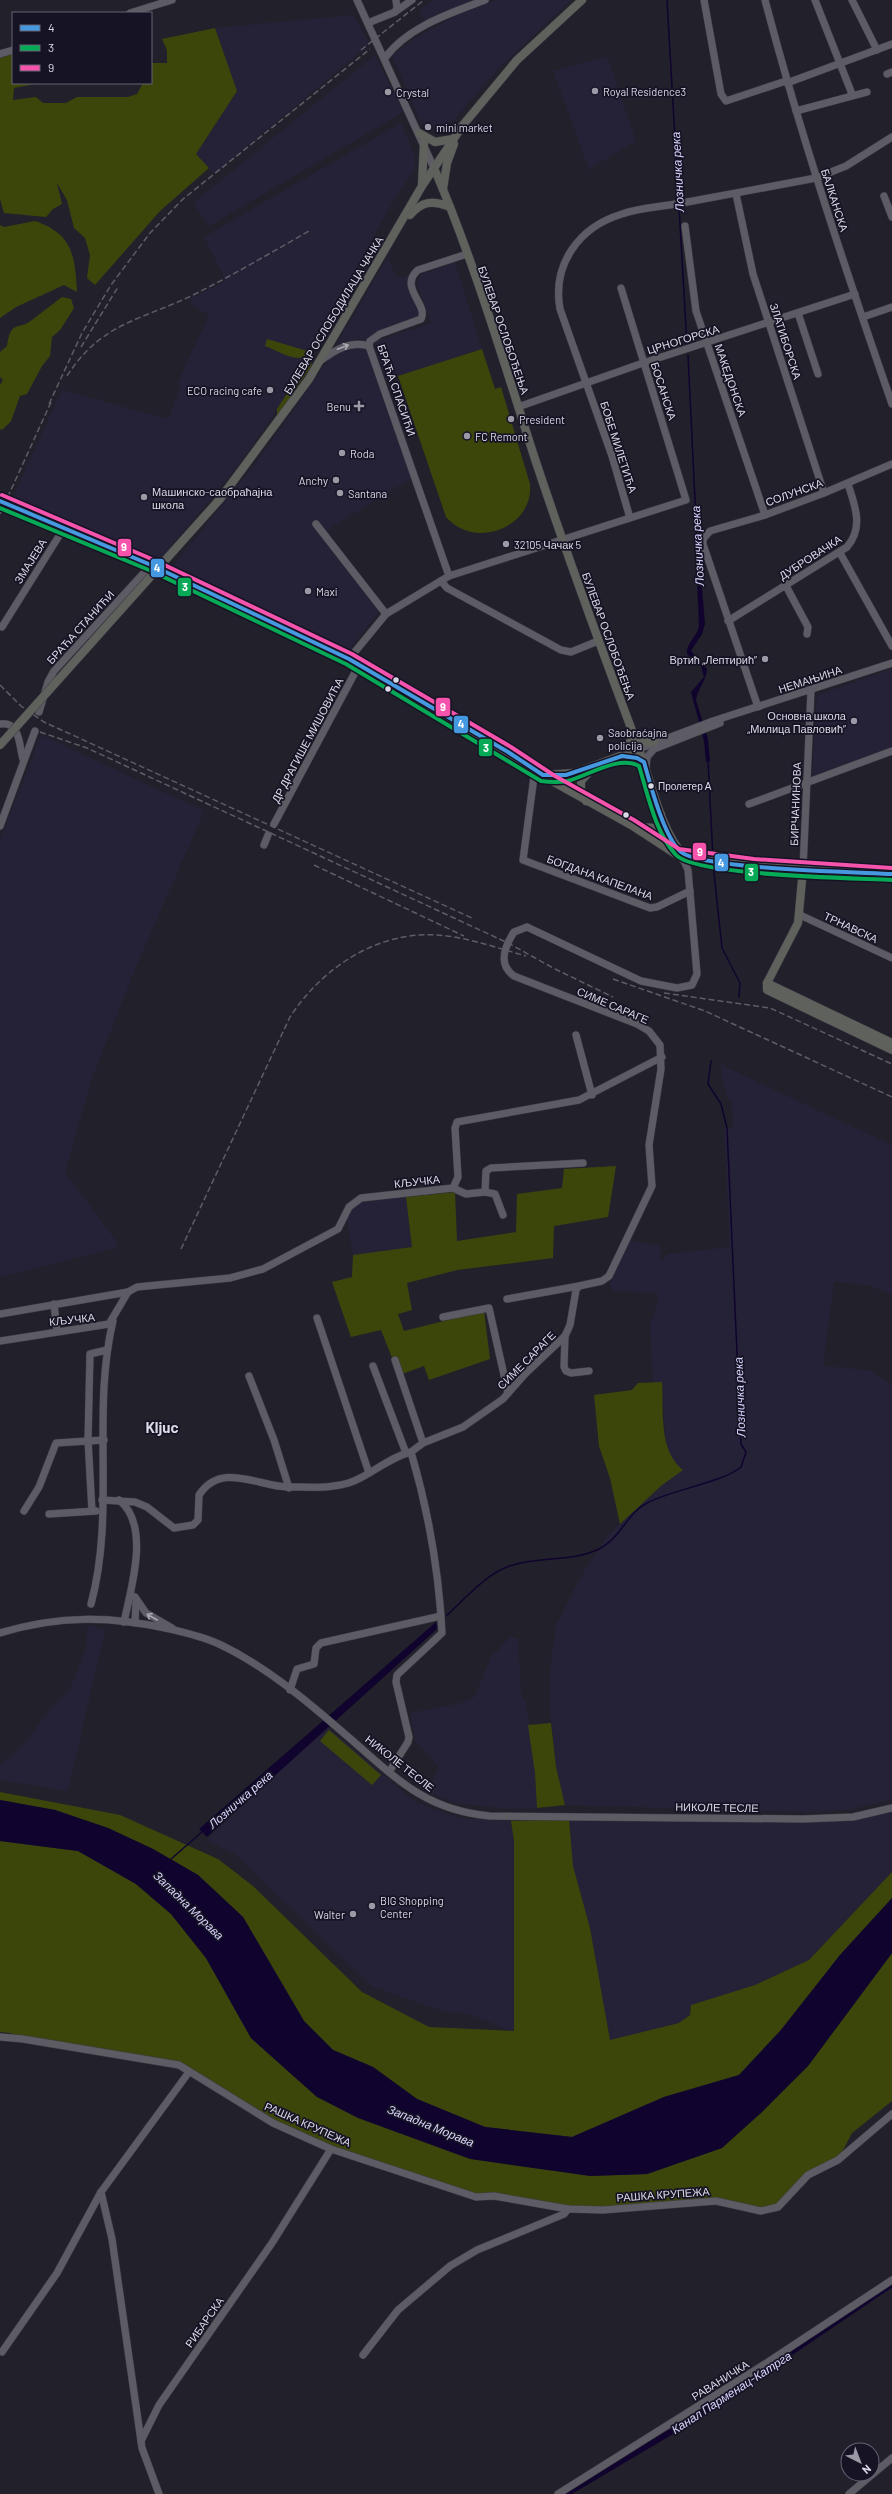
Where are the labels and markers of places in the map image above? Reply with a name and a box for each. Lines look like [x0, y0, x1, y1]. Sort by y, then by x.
place label: Royal Residence3 [603, 85, 686, 98]
place label: Crystal [396, 86, 429, 99]
marker: Royal Residence3 [590, 86, 600, 96]
marker: Crystal [383, 87, 393, 97]
place label: mini market [436, 121, 493, 134]
marker: mini market [423, 122, 433, 132]
place label: ECO racing cafe [187, 384, 262, 397]
marker: ECO racing cafe [265, 385, 275, 395]
place label: Benu [326, 400, 351, 413]
marker: Benu [354, 401, 364, 411]
place label: President [519, 413, 565, 426]
marker: President [506, 414, 516, 424]
place label: FC Remont [475, 430, 528, 443]
marker: FC Remont [462, 431, 472, 441]
place label: Roda [350, 447, 374, 460]
marker: Roda [337, 448, 347, 458]
place label: Anchy [299, 474, 328, 487]
marker: Anchy [331, 475, 341, 485]
place label: Машинско-саобраћајна школа [152, 485, 273, 511]
place label: Santana [348, 487, 387, 500]
marker: Santana [335, 488, 345, 498]
marker: Машинско-саобраћајна школа [139, 492, 149, 502]
place label: 32105 Чачак 5 [514, 538, 581, 551]
marker: 32105 Чачак 5 [501, 539, 511, 549]
place label: Maxi [316, 585, 338, 598]
marker: Maxi [303, 586, 313, 596]
place label: Вртић „Лептирић” [669, 653, 757, 666]
marker: Вртић „Лептирић” [760, 654, 770, 664]
unlabelled marker [391, 675, 401, 685]
unlabelled marker [383, 684, 393, 694]
place label: Основна школа „Милица Павловић” [747, 709, 847, 735]
marker: Основна школа „Милица Павловић” [849, 716, 859, 726]
place label: Saobraćajna policija [608, 726, 667, 752]
marker: Saobraćajna policija [595, 733, 605, 743]
place label: Пролетер А [658, 780, 712, 792]
marker: Пролетер А [646, 781, 656, 791]
unlabelled marker [621, 810, 631, 820]
place label: BIG Shopping Center [380, 1894, 444, 1920]
marker: BIG Shopping Center [367, 1901, 377, 1911]
place label: Walter [314, 1908, 345, 1921]
marker: Walter [348, 1909, 358, 1919]

